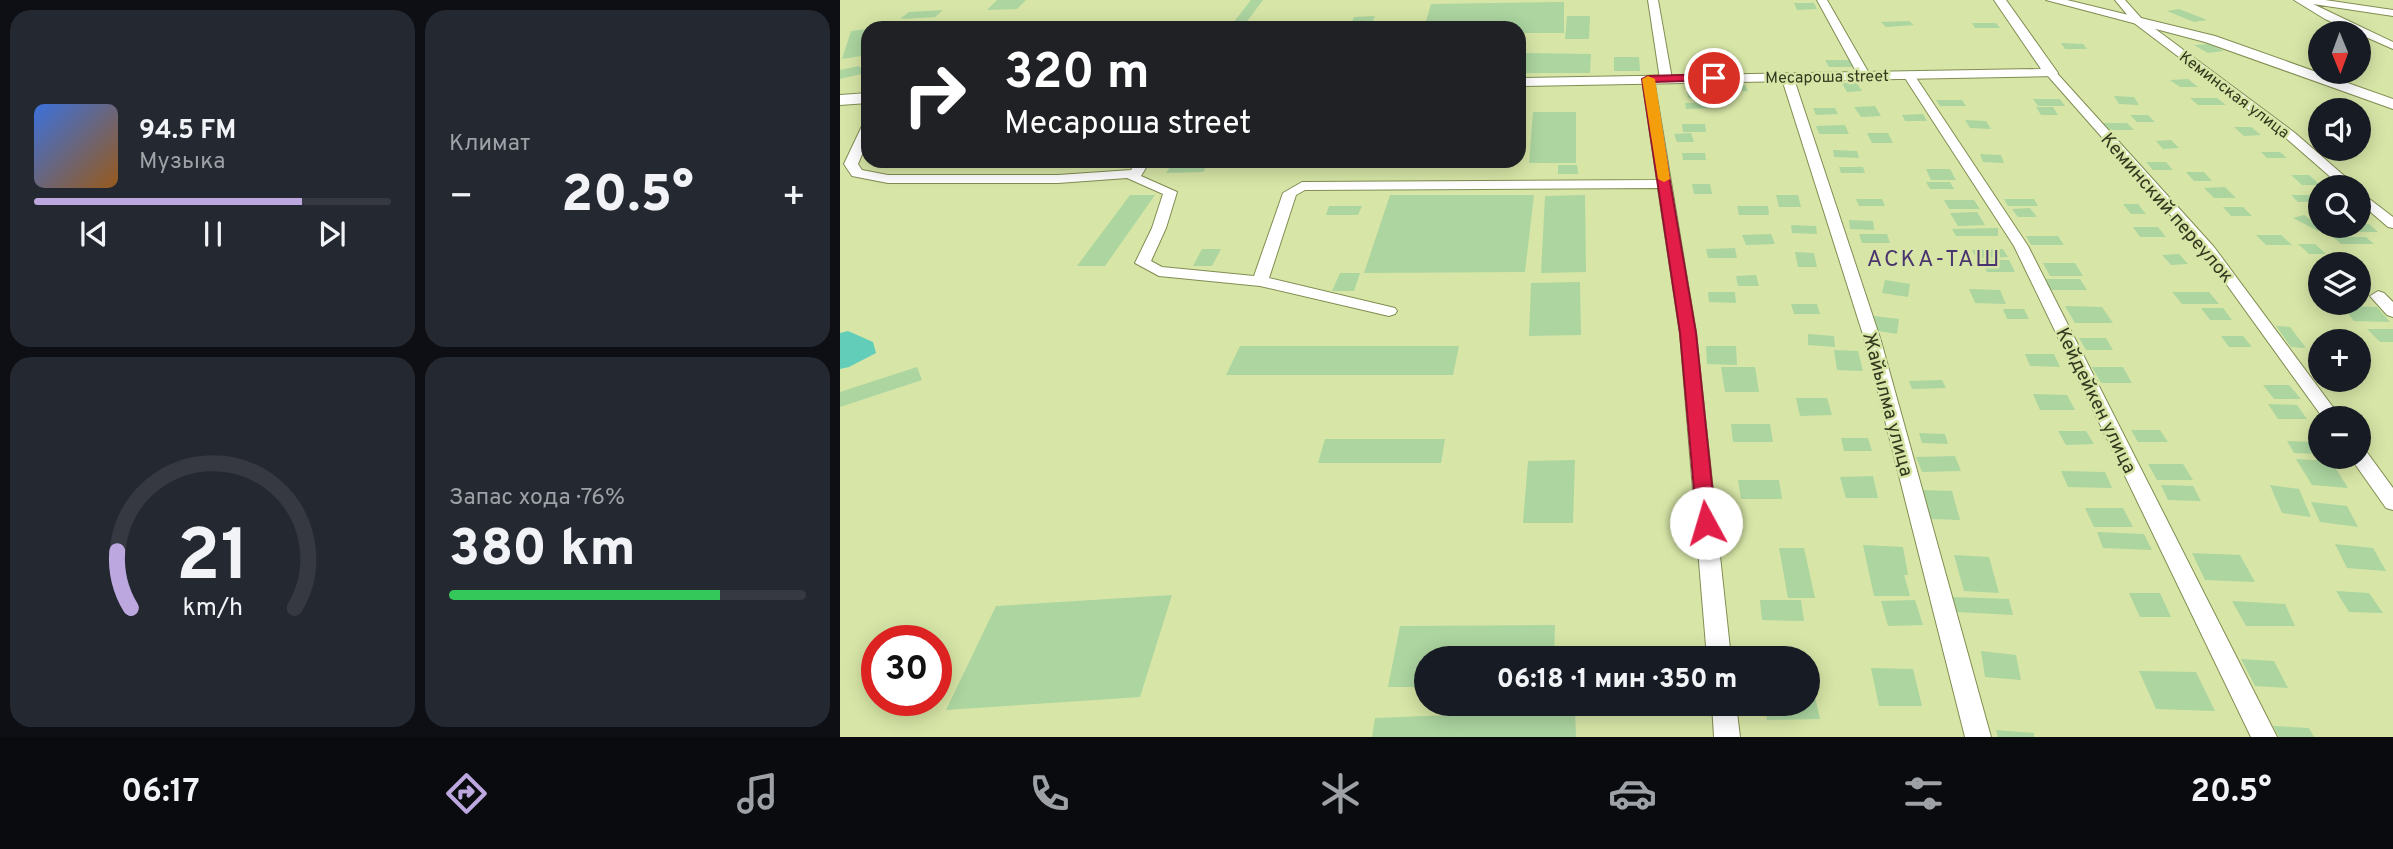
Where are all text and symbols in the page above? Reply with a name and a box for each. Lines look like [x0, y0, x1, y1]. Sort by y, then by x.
north arrow [2308, 21, 2371, 84]
map controls [2308, 21, 2371, 469]
text: 320 m [1004, 44, 1150, 106]
pin [1684, 48, 1744, 108]
street label: Кеминская улица [2175, 48, 2293, 144]
icon: right [889, 49, 980, 140]
icon: arrive [1695, 59, 1733, 97]
street label: Месароша street [1765, 67, 1889, 89]
button: sound [2308, 98, 2371, 161]
text: Месароша street [1004, 105, 1251, 145]
text: 94.5 FM [139, 115, 236, 148]
street label: Кеминский переулок [2095, 128, 2238, 288]
text: Климат [449, 130, 530, 159]
text: Музыка [139, 148, 225, 177]
text: 20.5° [561, 164, 694, 230]
text: − [449, 174, 474, 223]
text: + [781, 174, 806, 223]
button: search [2308, 175, 2371, 238]
icon: previous [75, 215, 113, 253]
icon: pause [194, 215, 232, 253]
icon: next [313, 215, 351, 253]
district label: АСКА-ТАШ [1867, 246, 2001, 275]
button: layers [2308, 252, 2371, 315]
street label: Кейдейкен улица [2049, 324, 2141, 478]
button: + [2308, 329, 2371, 392]
street label: Жайылма улица [1856, 330, 1918, 479]
button: − [2308, 406, 2371, 469]
text: Запас хода · 76% [449, 484, 625, 513]
position arrow [1669, 486, 1743, 560]
text: 21 [176, 514, 249, 606]
text: 380 km [449, 518, 636, 584]
text: km/h [182, 593, 243, 625]
speed limit sign: 30 [861, 625, 952, 716]
text: 06:18 · 1 мин · 350 m [1497, 664, 1737, 697]
icon: directions [442, 769, 491, 818]
icon: music [733, 769, 782, 818]
icon: phone [1025, 769, 1074, 818]
icon: climate [1316, 769, 1365, 818]
icon: car [1608, 769, 1657, 818]
icon: filters [1899, 769, 1948, 818]
text: 06:17 [121, 773, 200, 813]
text: 20.5° [2190, 773, 2272, 813]

